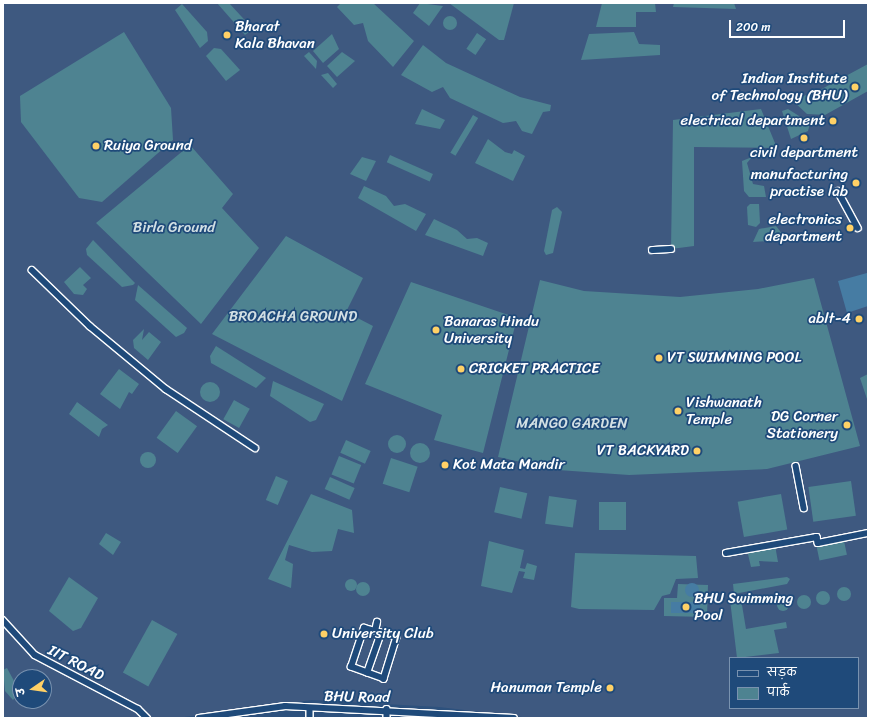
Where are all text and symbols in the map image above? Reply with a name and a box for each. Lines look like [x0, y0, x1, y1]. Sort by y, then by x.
scale bar [731, 12, 847, 38]
text: 200 m [736, 16, 770, 38]
place label: Bharat Kala Bhavan [235, 17, 315, 52]
marker: Bharat Kala Bhavan [222, 30, 232, 40]
place label: Indian Institute of Technology (BHU) [712, 69, 847, 104]
marker: Indian Institute of Technology (BHU) [850, 82, 860, 92]
place label: electrical department [681, 112, 825, 130]
marker: electrical department [828, 116, 838, 126]
marker: civil department [799, 133, 809, 143]
place label: Ruiya Ground [104, 137, 192, 155]
marker: Ruiya Ground [91, 141, 101, 151]
place label: civil department [750, 144, 858, 162]
place label: manufacturing practise lab [751, 165, 848, 200]
marker: manufacturing practise lab [851, 178, 861, 188]
place label: electronics department [765, 210, 842, 245]
park label: Birla Ground [133, 219, 215, 237]
marker: electronics department [845, 223, 855, 233]
park label: BROACHA GROUND [229, 308, 357, 326]
place label: ablt-4 [809, 310, 851, 328]
place label: Banaras Hindu University [444, 312, 539, 347]
marker: ablt-4 [854, 314, 864, 324]
marker: Banaras Hindu University [431, 325, 441, 335]
place label: VT SWIMMING POOL [667, 349, 803, 367]
marker: VT SWIMMING POOL [654, 353, 664, 363]
place label: CRICKET PRACTICE [469, 360, 599, 378]
marker: CRICKET PRACTICE [456, 364, 466, 374]
place label: Vishwanath Temple [686, 393, 762, 428]
marker: Vishwanath Temple [673, 406, 683, 416]
place label: DG Corner Stationery [767, 407, 838, 442]
park label: MANGO GARDEN [516, 415, 628, 433]
marker: DG Corner Stationery [841, 419, 853, 431]
place label: VT BACKYARD [597, 442, 689, 460]
marker: VT BACKYARD [692, 446, 702, 456]
place label: Kot Mata Mandir [453, 456, 564, 474]
marker: Kot Mata Mandir [440, 460, 450, 470]
place label: BHU Swimming Pool [694, 589, 795, 624]
marker: BHU Swimming Pool [681, 602, 691, 612]
place label: University Club [332, 625, 434, 643]
marker: University Club [319, 629, 329, 639]
street label: IIT ROAD [45, 641, 107, 685]
legend [729, 657, 859, 709]
text: सड़क [767, 661, 797, 683]
north arrow [12, 669, 52, 709]
place label: Hanuman Temple [491, 679, 602, 697]
text: पार्क [767, 681, 790, 703]
marker: Hanuman Temple [605, 683, 615, 693]
text: उ [11, 686, 31, 697]
street label: BHU Road [324, 687, 390, 707]

